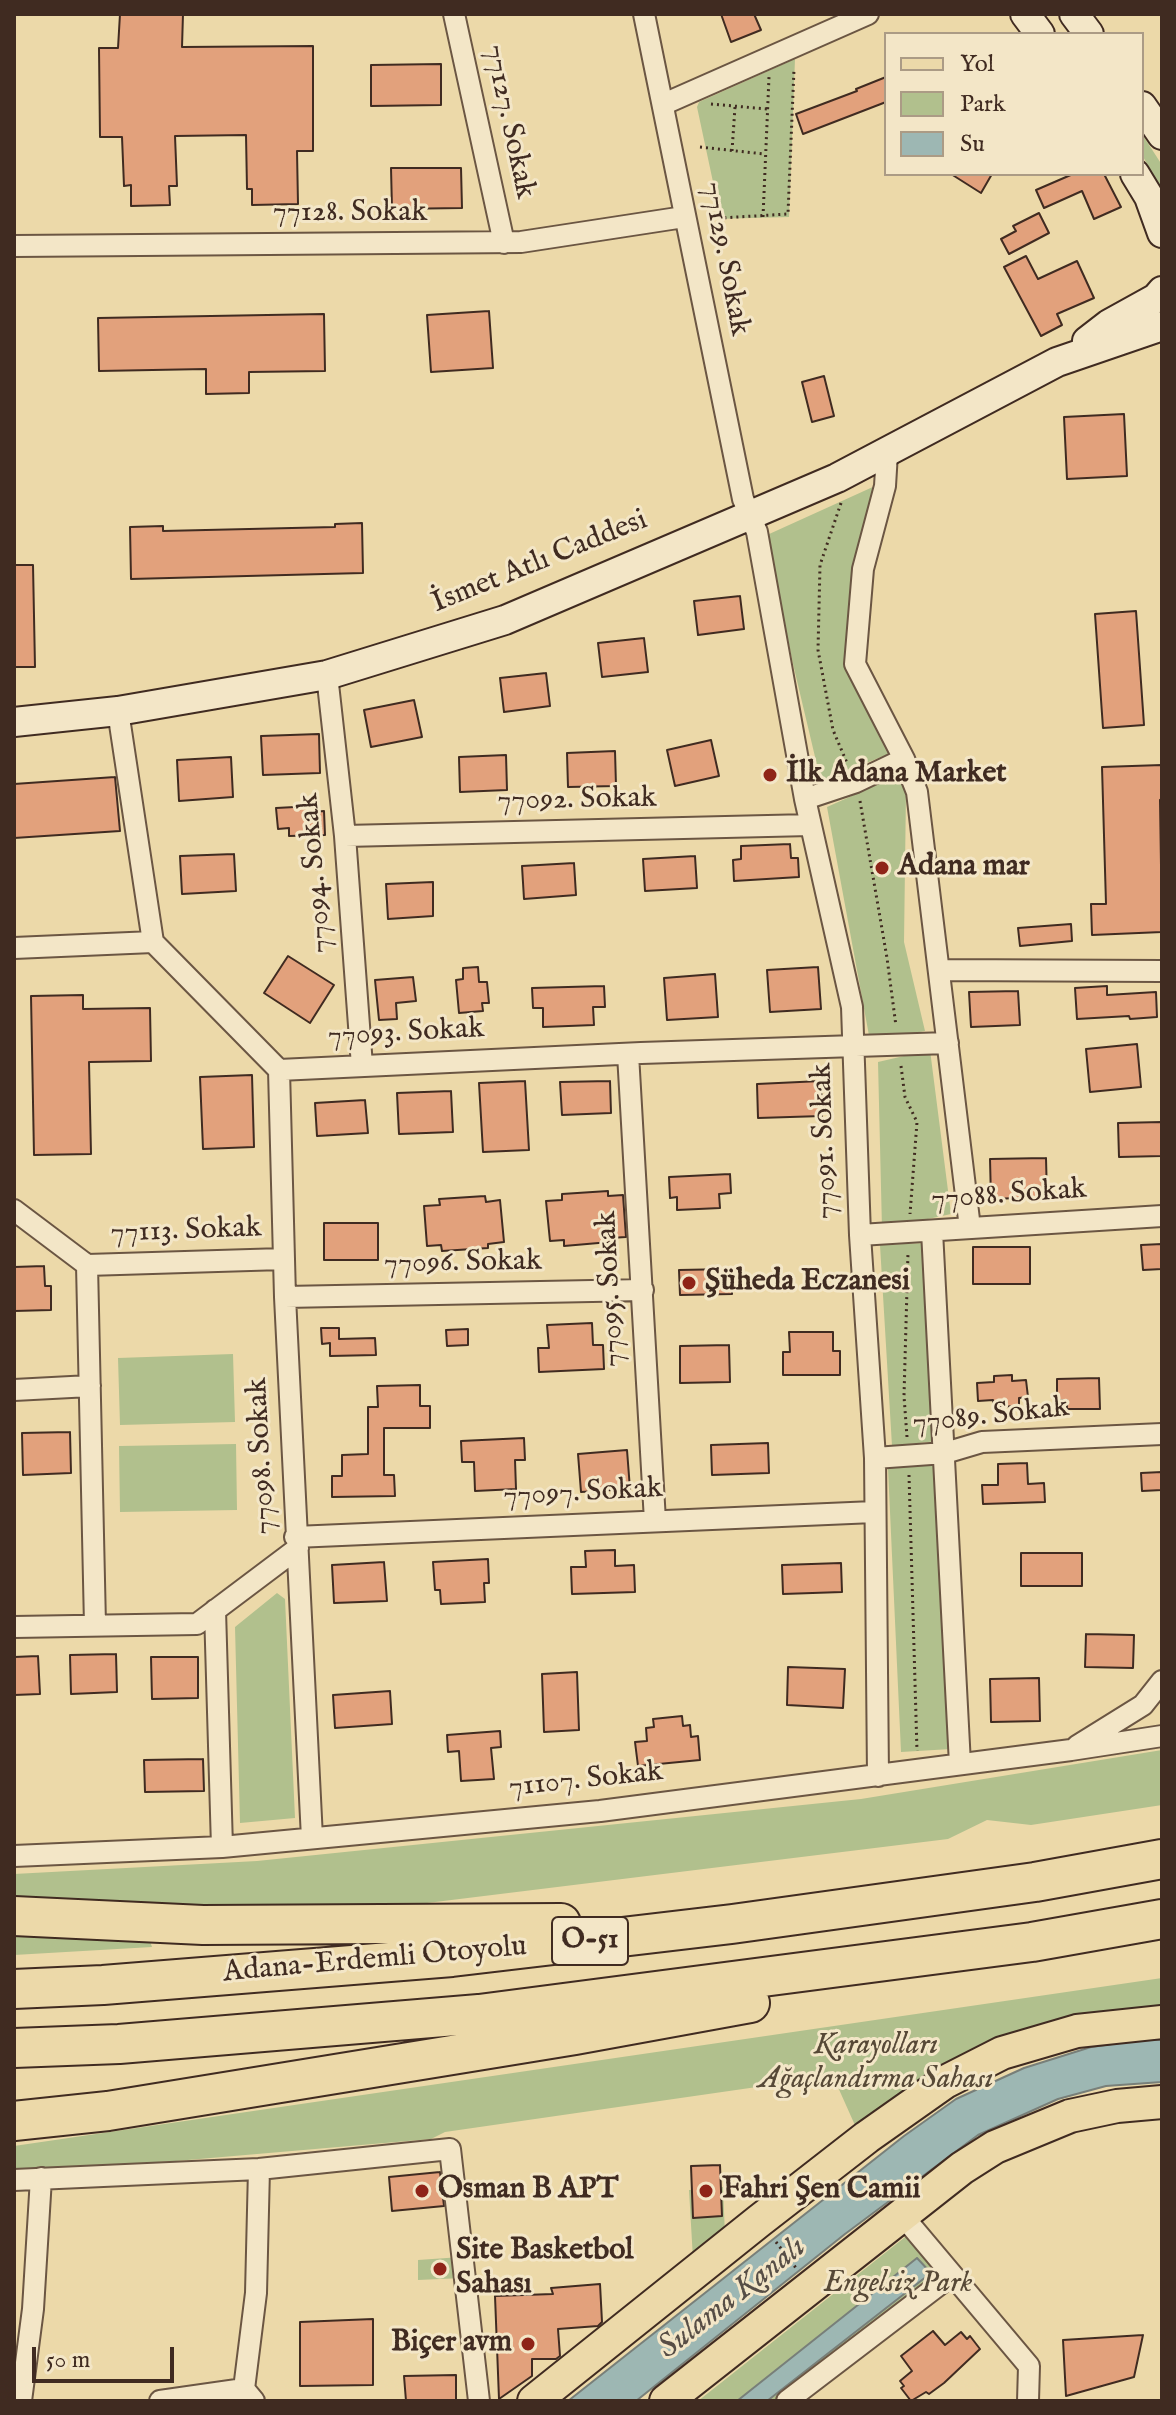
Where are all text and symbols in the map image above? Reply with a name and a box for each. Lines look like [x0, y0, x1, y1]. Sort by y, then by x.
legend [884, 32, 1144, 176]
street label: 77127. Sokak [474, 42, 542, 202]
text: Yol [960, 49, 994, 80]
text: Park [960, 89, 1006, 120]
text: Su [960, 129, 985, 160]
street label: 77129. Sokak [691, 179, 757, 339]
street label: 77128. Sokak [273, 196, 427, 232]
street label: İsmet Atlı Caddesi [427, 503, 653, 623]
place label: İlk Adana Market [786, 757, 1006, 793]
marker: İlk Adana Market [761, 766, 779, 784]
street label: 77092. Sokak [497, 782, 657, 820]
street label: 77094. Sokak [292, 791, 342, 955]
place label: Adana mar [898, 850, 1030, 886]
marker: Adana mar [873, 859, 891, 877]
street label: 77093. Sokak [327, 1012, 485, 1056]
street label: 77091. Sokak [805, 1062, 847, 1220]
street label: 77088. Sokak [930, 1173, 1088, 1219]
street label: 77095. Sokak [590, 1210, 634, 1368]
street label: 77113. Sokak [110, 1211, 262, 1253]
street label: 77096. Sokak [384, 1245, 542, 1283]
place label: Şüheda Eczanesi [705, 1265, 910, 1301]
marker: Şüheda Eczanesi [680, 1274, 698, 1292]
street label: 77098. Sokak [241, 1377, 285, 1535]
street label: 77089. Sokak [911, 1391, 1071, 1443]
street label: 77097. Sokak [502, 1472, 664, 1516]
street label: 71107. Sokak [507, 1755, 665, 1807]
road number: O-51 [552, 1917, 628, 1965]
street label: Adana-Erdemli Otoyolu [222, 1930, 528, 1992]
park label: Karayolları Ağaçlandırma Sahası [759, 2029, 993, 2100]
place label: Osman B APT [438, 2173, 618, 2209]
place label: Fahri Şen Camii [722, 2173, 920, 2209]
marker: Osman B APT [413, 2182, 431, 2200]
marker: Fahri Şen Camii [697, 2182, 715, 2200]
water label: Sulama Kanalı [651, 2229, 815, 2369]
place label: Site Basketbol Sahası [456, 2234, 634, 2304]
marker: Site Basketbol Sahası [431, 2260, 449, 2278]
park label: Engelsiz Park [824, 2267, 972, 2303]
place label: Biçer avm [391, 2326, 512, 2362]
scale bar [36, 2331, 178, 2381]
marker: Biçer avm [519, 2335, 537, 2353]
text: 50 m [46, 2345, 90, 2376]

